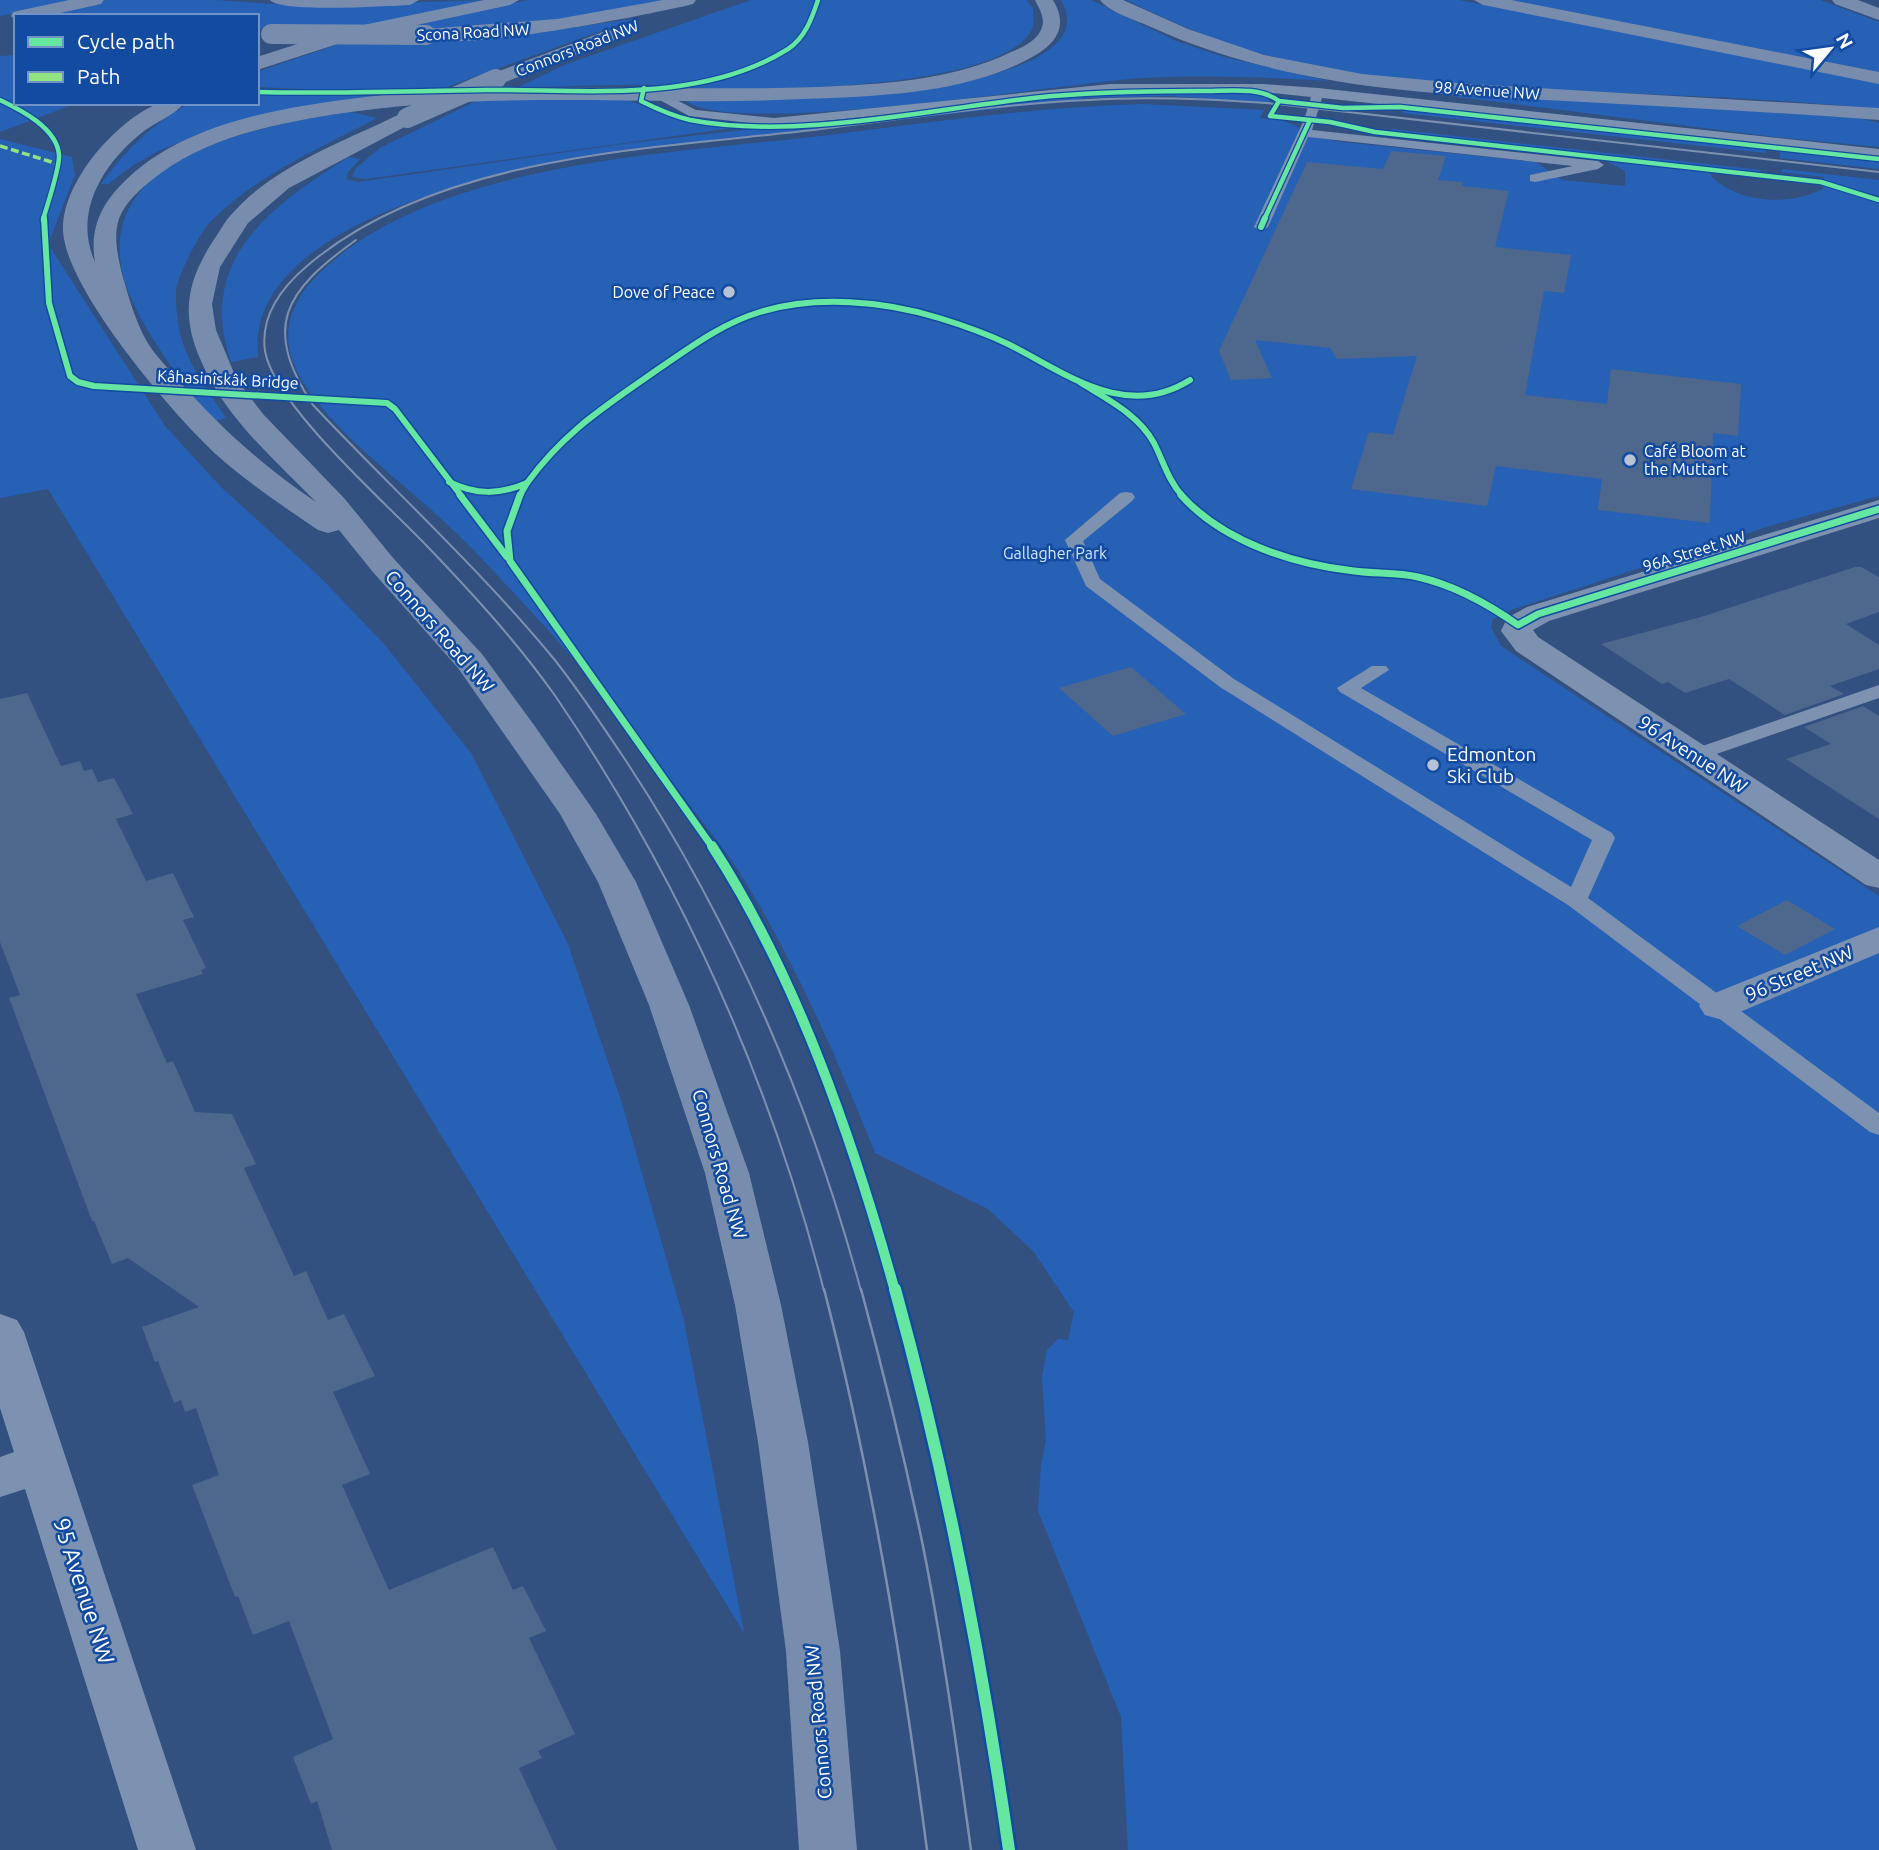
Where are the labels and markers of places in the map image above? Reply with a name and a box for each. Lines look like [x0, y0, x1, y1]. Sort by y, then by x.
place label: Dove of Peace [612, 283, 715, 301]
marker: Dove of Peace [721, 284, 737, 300]
place label: Café Bloom at the Muttart [1644, 442, 1746, 478]
marker: Café Bloom at the Muttart [1622, 452, 1638, 468]
place label: Edmonton Ski Club [1447, 743, 1536, 787]
marker: Edmonton Ski Club [1425, 757, 1441, 773]

